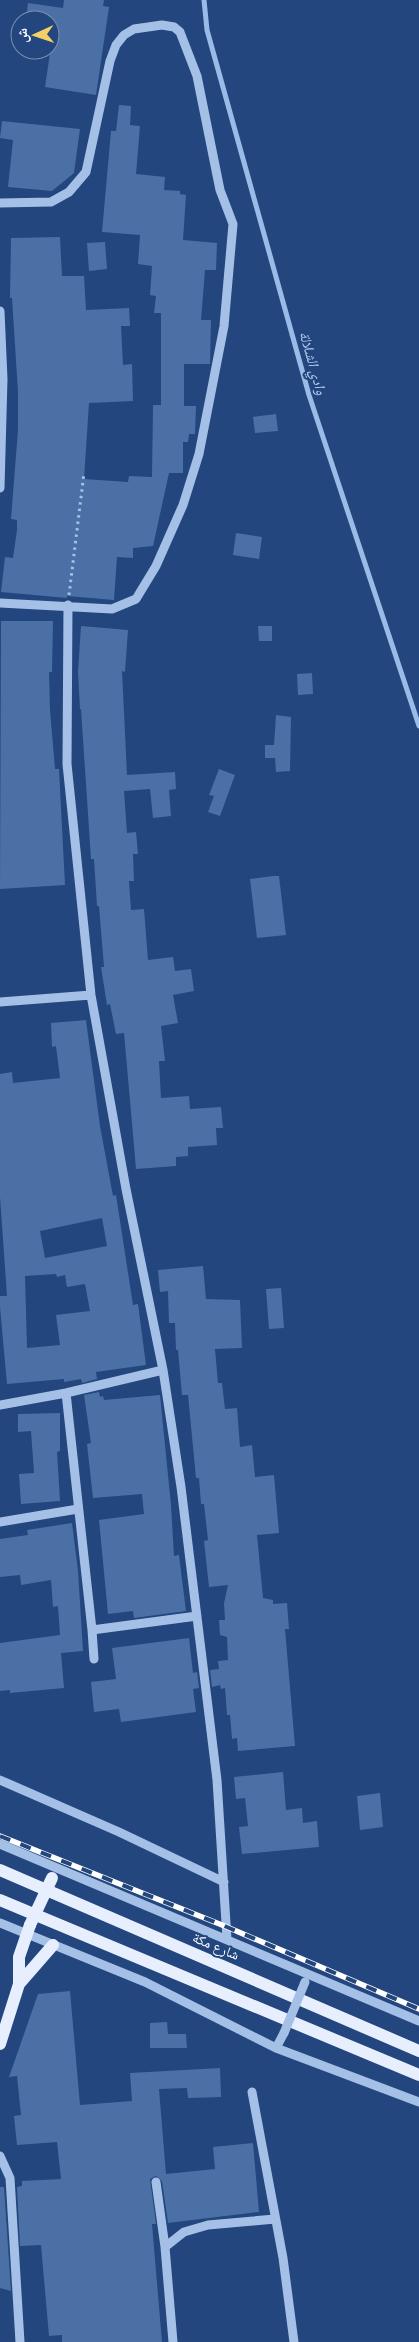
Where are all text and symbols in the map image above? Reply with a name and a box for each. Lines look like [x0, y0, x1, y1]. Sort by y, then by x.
north arrow [10, 10, 60, 60]
text: ش [14, 28, 31, 44]
water label: وادي الشلالة [293, 329, 331, 398]
street label: شارع مكة [189, 1929, 242, 1965]

